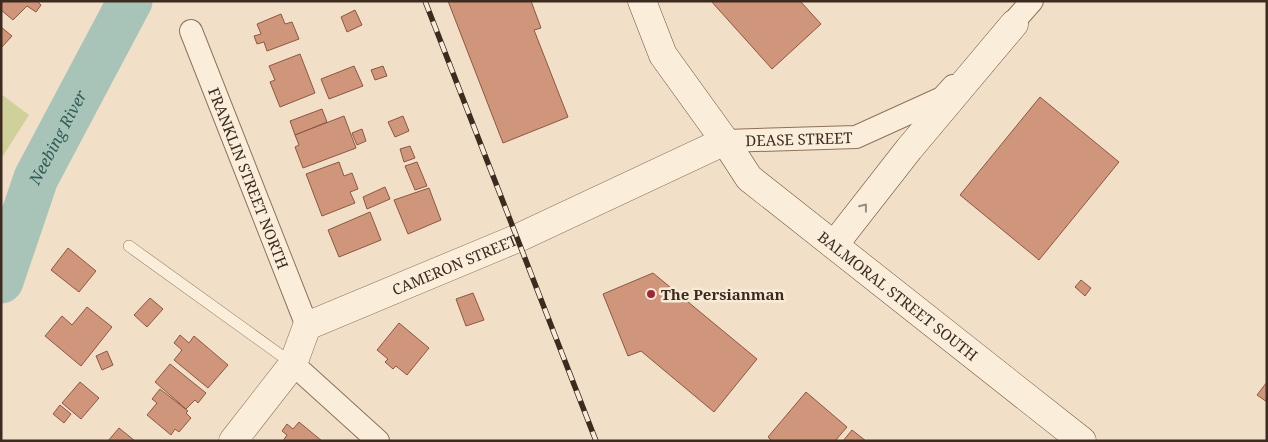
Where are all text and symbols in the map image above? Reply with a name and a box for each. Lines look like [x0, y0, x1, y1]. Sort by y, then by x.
street label: FRANKLIN STREET NORTH [204, 84, 294, 272]
water label: Neebing River [23, 86, 92, 189]
street label: DEASE STREET [745, 127, 853, 150]
one-way arrow [859, 204, 867, 213]
street label: BALMORAL STREET SOUTH [814, 226, 982, 365]
street label: CAMERON STREET [389, 229, 520, 299]
place label: The Persianman [661, 284, 785, 304]
marker: The Persianman [645, 288, 657, 300]

